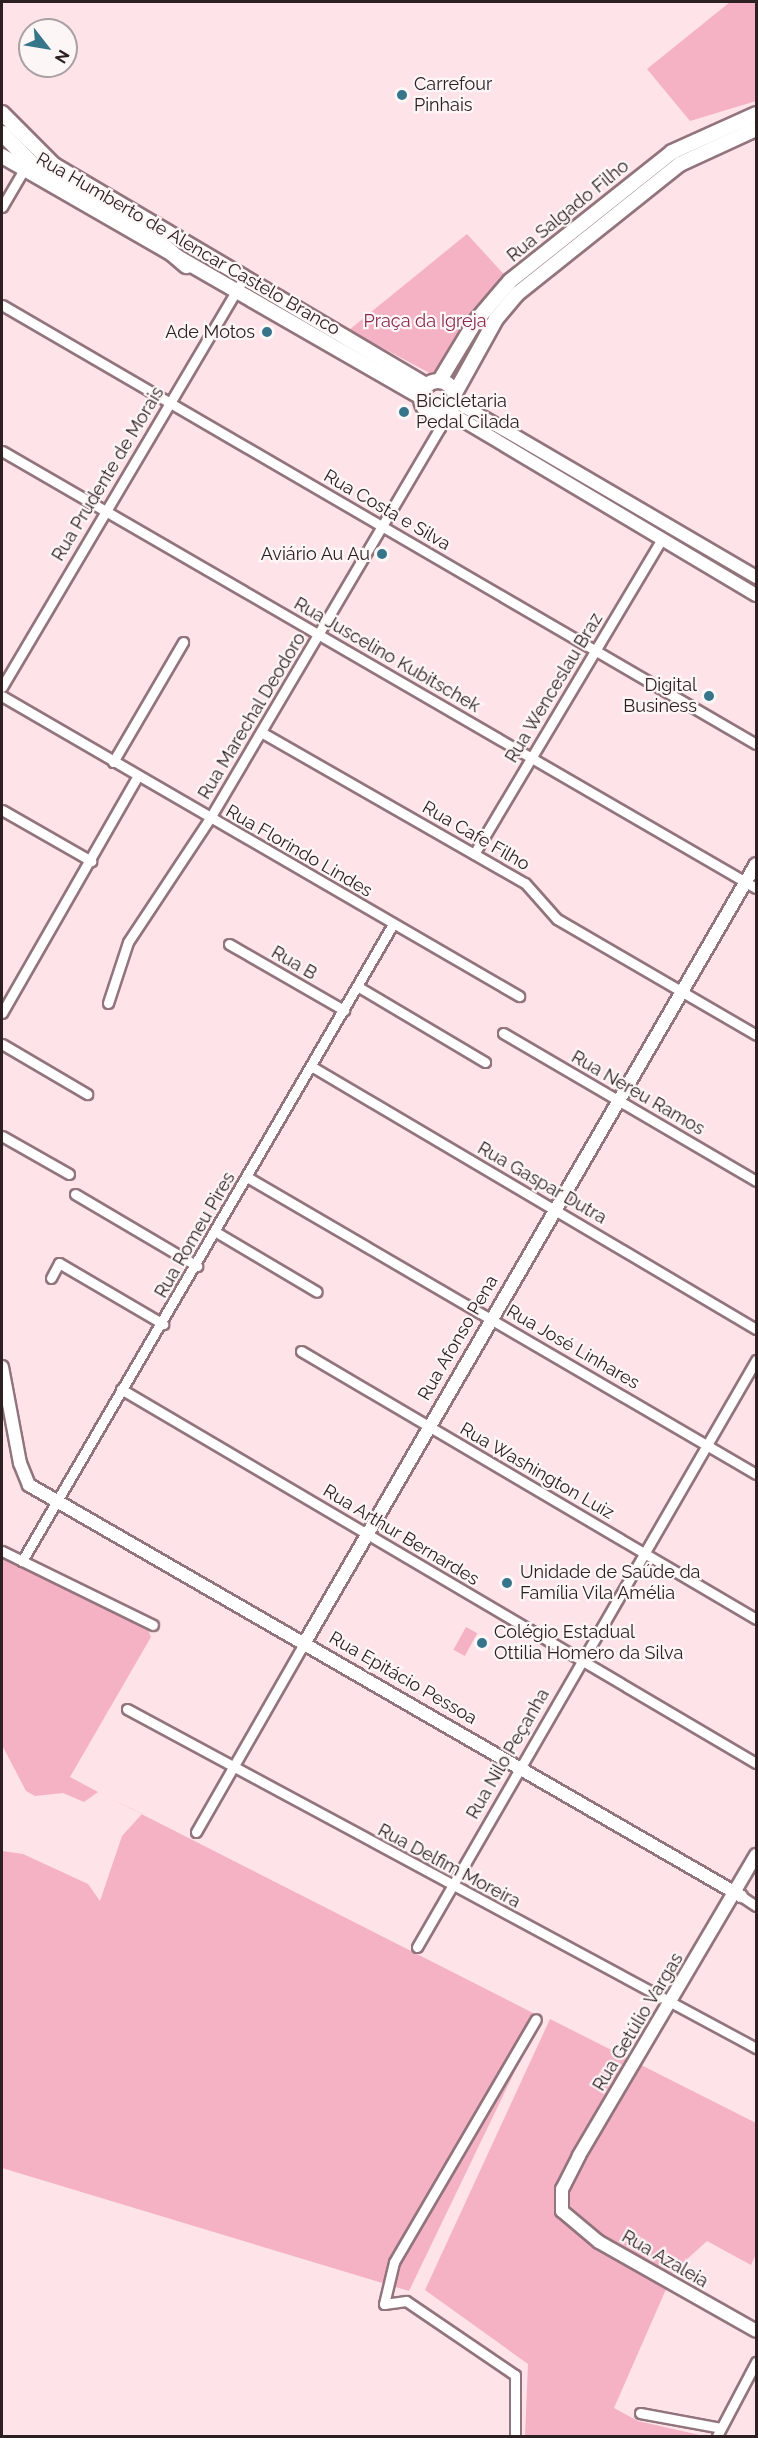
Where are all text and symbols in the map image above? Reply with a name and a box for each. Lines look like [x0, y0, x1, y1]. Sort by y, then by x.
north arrow [18, 18, 78, 78]
text: N [51, 46, 73, 67]
place label: Carrefour Pinhais [414, 74, 492, 116]
marker: Carrefour Pinhais [395, 88, 409, 102]
street label: Rua Humberto de Alencar Castelo Branco [32, 148, 344, 340]
street label: Rua Salgado Filho [503, 155, 633, 267]
park label: Praça da Igreja [363, 310, 487, 332]
place label: Ade Motos [165, 321, 255, 343]
marker: Ade Motos [260, 325, 274, 339]
street label: Rua Prudente de Morais [47, 383, 169, 565]
place label: Bicicletaria Pedal Cilada [416, 391, 520, 434]
marker: Bicicletaria Pedal Cilada [397, 405, 411, 419]
street label: Rua Costa e Silva [320, 465, 454, 555]
place label: Aviário Au Au [260, 543, 370, 565]
marker: Aviário Au Au [375, 547, 389, 561]
street label: Rua Juscelino Kubitschek [290, 593, 484, 717]
street label: Rua Wenceslau Braz [501, 609, 607, 767]
street label: Rua Marechal Deodoro [193, 628, 311, 804]
place label: Digital Business [623, 675, 697, 718]
marker: Digital Business [702, 689, 716, 703]
street label: Rua Cafe Filho [419, 797, 533, 875]
street label: Rua Florindo Lindes [222, 800, 376, 902]
street label: Rua B [268, 941, 320, 985]
street label: Rua Nereu Ramos [568, 1046, 708, 1140]
street label: Rua Gaspar Dutra [474, 1137, 610, 1229]
street label: Rua Romeu Pires [150, 1168, 240, 1302]
street label: Rua Afonso Pena [413, 1271, 503, 1405]
street label: Rua José Linhares [503, 1300, 643, 1394]
street label: Rua Washington Luiz [456, 1418, 618, 1524]
street label: Rua Arthur Bernardes [319, 1480, 483, 1590]
place label: Unidade de Saúde da Família Vila Amélia [520, 1562, 700, 1604]
marker: Unidade de Saúde da Família Vila Amélia [498, 1574, 516, 1592]
place label: Colégio Estadual Ottilia Homero da Silva [494, 1622, 683, 1664]
street label: Rua Epitácio Pessoa [325, 1627, 481, 1729]
marker: Colégio Estadual Ottilia Homero da Silva [475, 1636, 489, 1650]
street label: Rua Nilo Peçanha [462, 1685, 554, 1823]
street label: Rua Delfim Moreira [374, 1819, 524, 1913]
street label: Rua Getúlio Vargas [588, 1949, 688, 2095]
street label: Rua Azaleia [618, 2225, 712, 2293]

